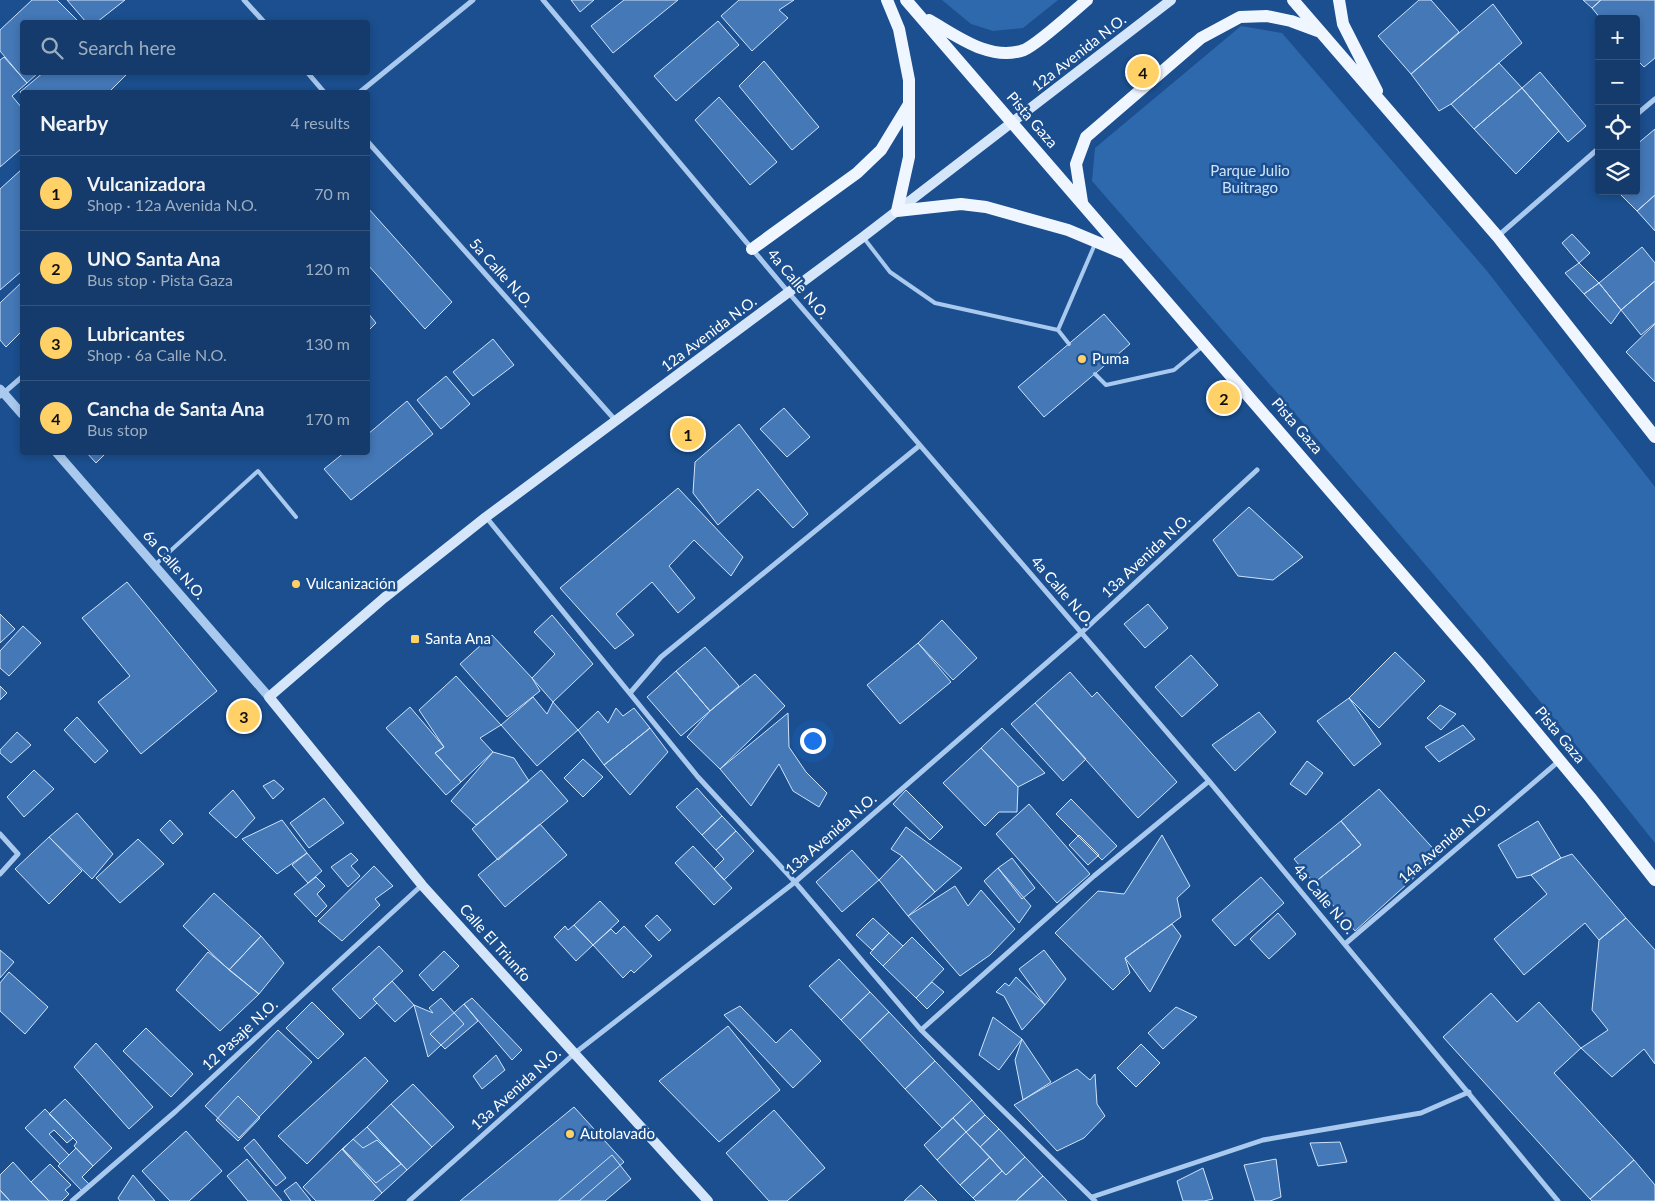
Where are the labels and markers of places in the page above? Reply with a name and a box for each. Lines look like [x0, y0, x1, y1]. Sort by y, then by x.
pin: 4 [1127, 53, 1159, 91]
place label: Puma [1092, 349, 1129, 367]
marker: Puma [1076, 353, 1088, 365]
pin: 2 [1208, 379, 1240, 417]
pin: 1 [672, 415, 704, 453]
place label: Vulcanización [306, 574, 396, 592]
marker: Vulcanización [290, 578, 302, 590]
place label: Santa Ana [425, 629, 491, 647]
marker: Santa Ana [409, 633, 421, 645]
pin: 3 [228, 697, 260, 735]
place label: Autolavado [580, 1124, 655, 1142]
marker: Autolavado [564, 1128, 576, 1140]

